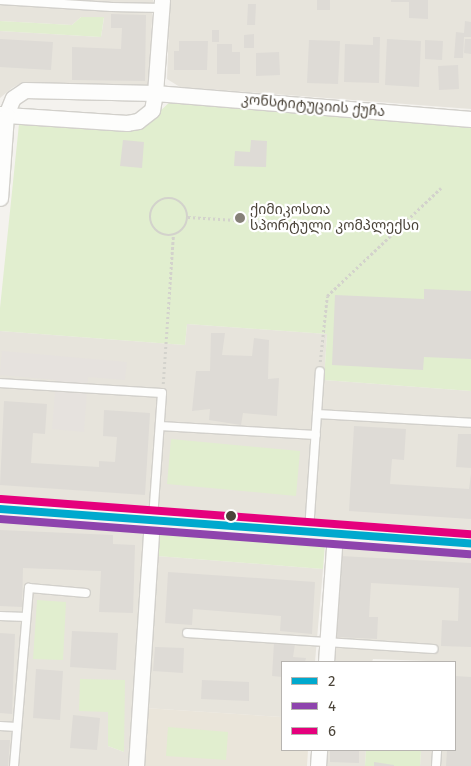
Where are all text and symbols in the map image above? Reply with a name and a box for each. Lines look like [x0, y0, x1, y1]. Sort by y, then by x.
street label: კონსტიტუციის ქუჩა [240, 91, 386, 121]
place label: ქიმიკოსთა სპორტული კომპლექსი [250, 202, 419, 234]
marker: ქიმიკოსთა სპორტული კომპლექსი [234, 212, 246, 224]
unlabelled marker [226, 511, 236, 521]
legend [281, 661, 456, 751]
text: 2 [328, 672, 335, 690]
text: 4 [328, 697, 336, 715]
text: 6 [328, 722, 336, 740]

